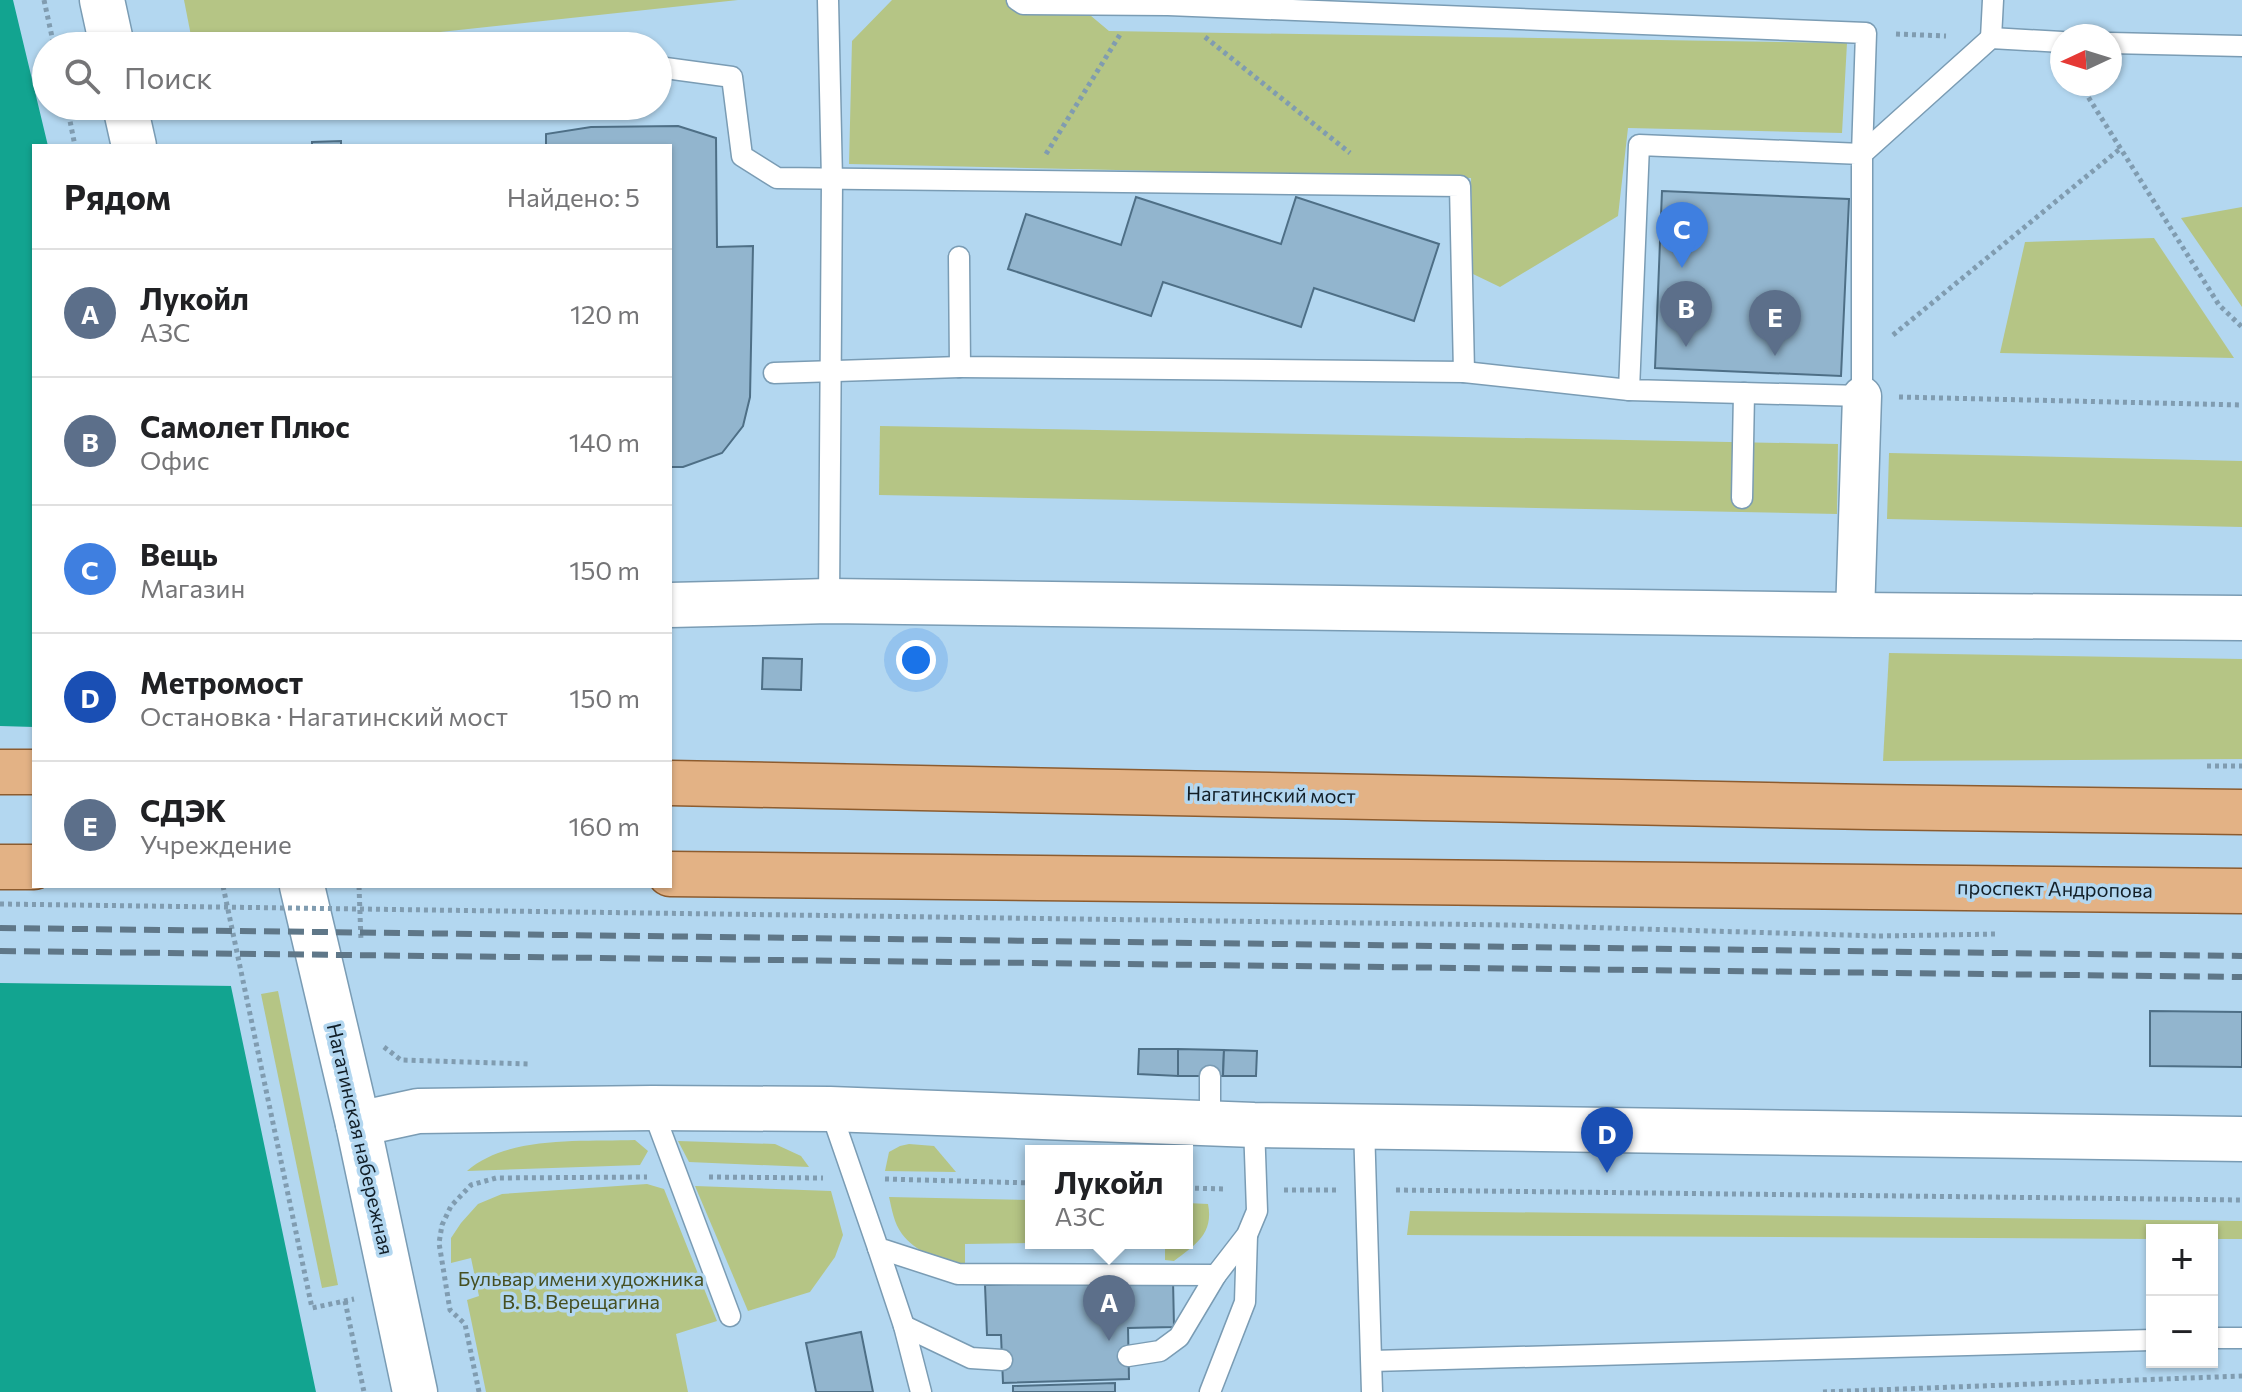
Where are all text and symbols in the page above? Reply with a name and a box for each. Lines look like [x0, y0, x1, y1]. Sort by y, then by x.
north arrow [2050, 24, 2122, 96]
search box [32, 32, 672, 120]
icon: search [60, 54, 104, 98]
text: Поиск [124, 58, 212, 95]
text: Рядом [64, 175, 171, 217]
text: Найдено: 5 [507, 181, 640, 212]
pin: C [1656, 202, 1708, 268]
text: Лукойл [140, 279, 249, 316]
pin: B [1660, 281, 1712, 347]
pin: E [1749, 290, 1801, 356]
text: A [81, 298, 99, 329]
text: 120 m [570, 298, 640, 329]
text: АЗС [140, 316, 191, 347]
text: Самолет Плюс [140, 407, 350, 444]
text: B [81, 426, 99, 457]
text: 140 m [569, 426, 640, 457]
text: Офис [140, 444, 210, 475]
text: Вещь [140, 535, 218, 572]
text: C [81, 554, 99, 585]
text: 150 m [569, 554, 640, 585]
text: Магазин [140, 572, 245, 603]
your location [896, 640, 936, 680]
text: Метромост [140, 663, 303, 700]
text: D [80, 682, 100, 713]
text: 150 m [569, 682, 640, 713]
text: Остановка · Нагатинский мост [140, 700, 508, 731]
street label: Нагатинский мост [1186, 781, 1356, 807]
text: СДЭК [140, 791, 226, 828]
text: E [82, 810, 98, 841]
text: 160 m [568, 810, 640, 841]
text: Учреждение [140, 828, 292, 859]
street label: проспект Андропова [1957, 874, 2153, 902]
street label: Нагатинская набережная [323, 1021, 399, 1257]
pin: D [1581, 1107, 1633, 1173]
popup [1025, 1145, 1193, 1249]
text: Лукойл [1055, 1163, 1163, 1200]
text: АЗС [1055, 1200, 1105, 1231]
map controls [2146, 1224, 2218, 1368]
button: + [2146, 1224, 2218, 1296]
park label: Бульвар имени художника В. В. Верещагина [458, 1266, 704, 1313]
pin: A [1083, 1275, 1135, 1341]
button: − [2146, 1296, 2218, 1368]

